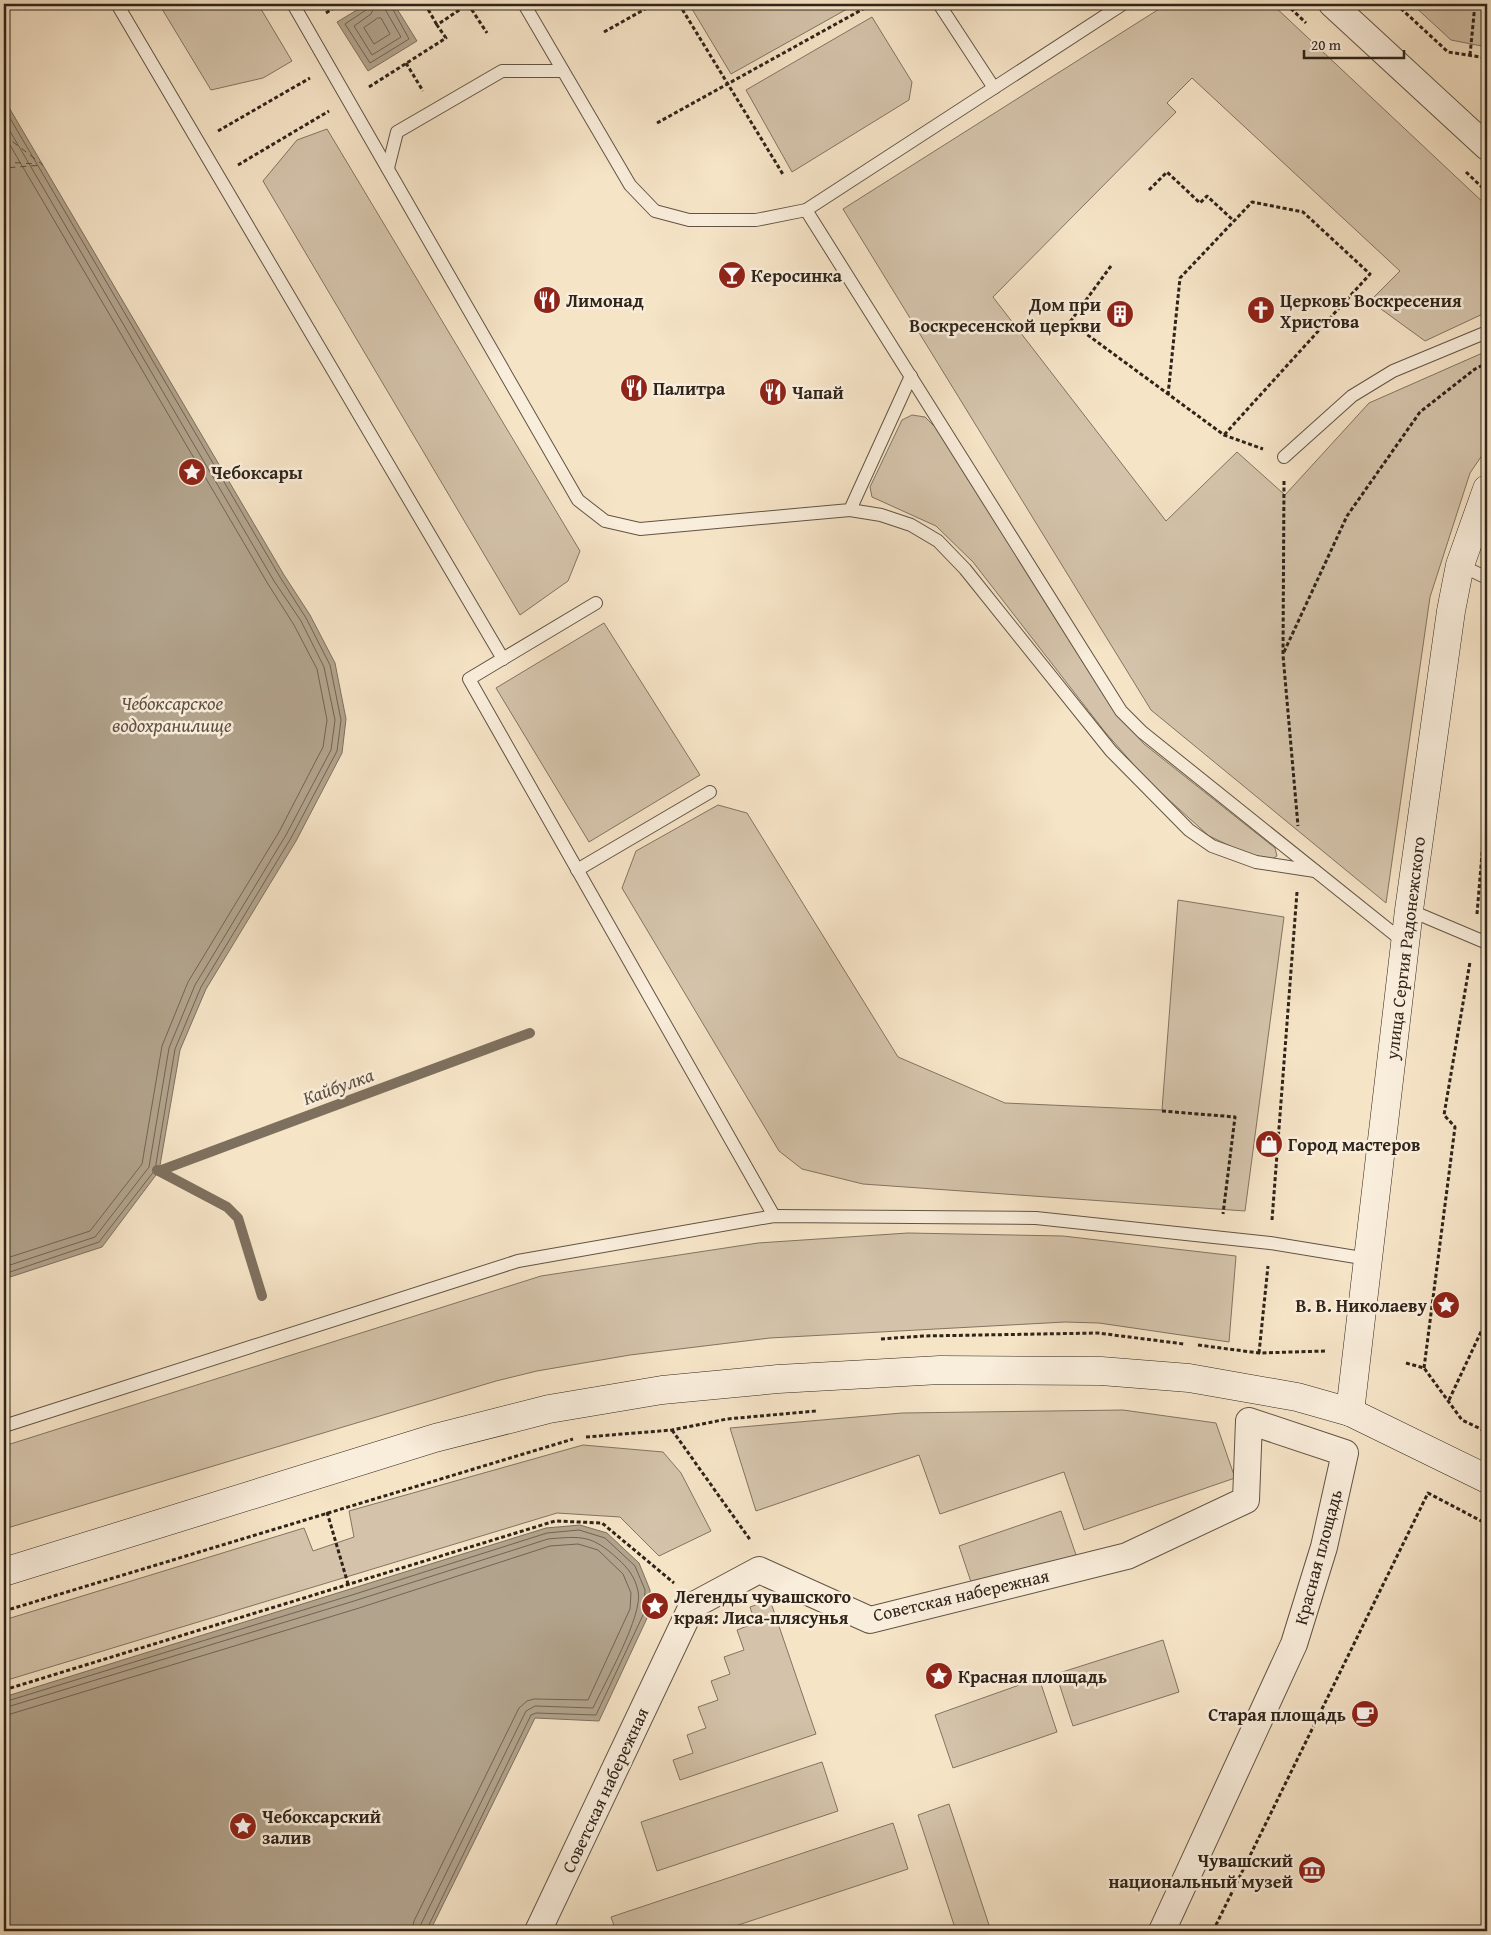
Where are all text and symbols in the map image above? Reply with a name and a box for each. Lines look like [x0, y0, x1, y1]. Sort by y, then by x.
scale bar [1304, 28, 1404, 60]
text: 20 m [1311, 34, 1342, 55]
bar icon: Керосинка [717, 260, 747, 290]
place label: Керосинка [751, 262, 843, 289]
restaurant icon: Лимонад [532, 285, 562, 315]
place label: Лимонад [566, 287, 644, 314]
place label: Церковь Воскресения Христова [1280, 287, 1462, 335]
place label: Дом при Воскресенской церкви [909, 291, 1101, 339]
church icon: Церковь Воскресения Христова [1246, 295, 1276, 325]
building icon: Дом при Воскресенской церкви [1105, 299, 1135, 329]
restaurant icon: Палитра [619, 373, 649, 403]
place label: Палитра [653, 375, 726, 402]
restaurant icon: Чапай [758, 377, 788, 407]
place label: Чапай [792, 379, 844, 406]
place icon: Чебоксары [177, 457, 207, 487]
place label: Чебоксары [211, 459, 303, 486]
water label: Чебоксарское водохранилище [112, 689, 232, 739]
street label: улица Сергия Радонежского [1378, 835, 1432, 1062]
water label: Кайбулка [299, 1060, 378, 1112]
shop icon: Город мастеров [1254, 1129, 1284, 1159]
place label: Город мастеров [1288, 1131, 1420, 1158]
place icon: В. В. Николаеву [1431, 1290, 1461, 1320]
place label: В. В. Николаеву [1295, 1292, 1428, 1319]
street label: Красная площадь [1287, 1486, 1349, 1628]
street label: Советская набережная [870, 1562, 1052, 1628]
place label: Легенды чувашского края: Лиса-плясунья [674, 1583, 852, 1631]
place icon: Легенды чувашского края: Лиса-плясунья [640, 1591, 670, 1621]
place icon: Красная площадь [924, 1661, 954, 1691]
place label: Красная площадь [958, 1663, 1107, 1690]
cafe icon: Старая площадь [1350, 1699, 1380, 1729]
place label: Старая площадь [1208, 1701, 1346, 1728]
street label: Советская набережная [555, 1703, 655, 1877]
place label: Чебоксарский залив [262, 1803, 381, 1851]
place icon: Чебоксарский залив [228, 1811, 258, 1841]
place label: Чувашский национальный музей [1108, 1847, 1293, 1895]
museum icon: Чувашский национальный музей [1297, 1855, 1327, 1885]

